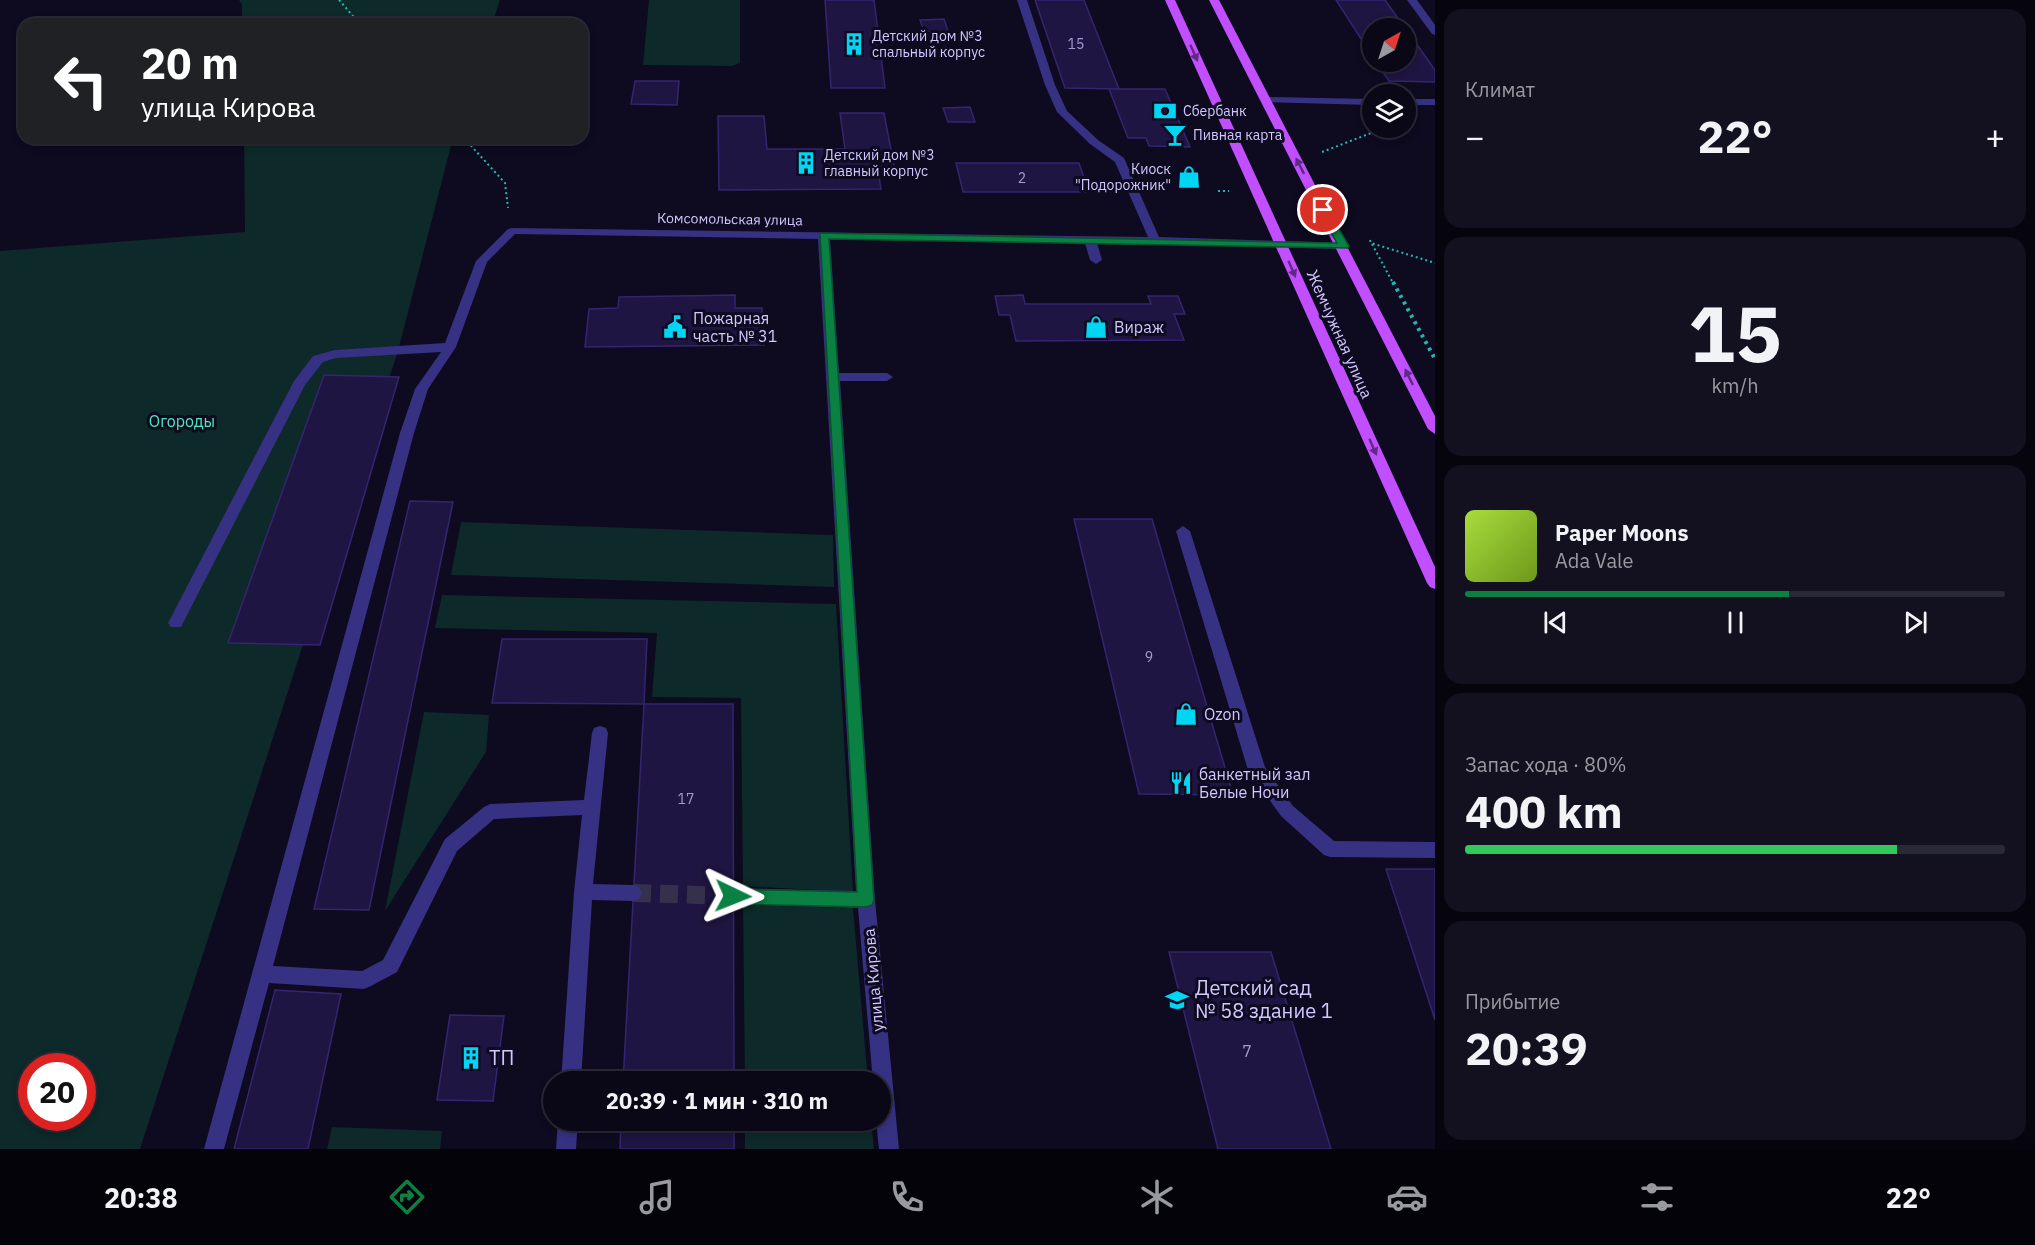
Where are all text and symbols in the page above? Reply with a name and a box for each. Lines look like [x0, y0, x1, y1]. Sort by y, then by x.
north arrow [1362, 18, 1416, 72]
map controls [1362, 18, 1416, 138]
place label: Детский дом №3 спальный корпус [872, 27, 985, 61]
building icon: Детский дом №3 спальный корпус [841, 31, 867, 57]
house number: 15 [1068, 35, 1084, 53]
text: 20 m [141, 36, 239, 91]
icon: left [42, 42, 120, 120]
one-way arrow [1190, 45, 1199, 62]
text: Климат [1465, 76, 1535, 103]
button: layers [1362, 84, 1416, 138]
text: улица Кирова [141, 89, 316, 124]
bank icon: Сбербанк [1152, 98, 1178, 124]
place label: Сбербанк [1183, 102, 1247, 120]
text: 22° [1697, 107, 1773, 165]
text: − [1465, 115, 1485, 158]
text: + [1985, 115, 2005, 158]
bar icon: Пивная карта [1162, 122, 1188, 148]
place label: Пивная карта [1193, 126, 1283, 144]
place label: Детский дом №3 главный корпус [824, 146, 935, 180]
building icon: Детский дом №3 главный корпус [793, 150, 819, 176]
one-way arrow [1296, 158, 1305, 175]
place label: Киоск "Подорожник" [1075, 160, 1171, 194]
shop icon: Киоск "Подорожник" [1176, 164, 1202, 190]
house number: 2 [1018, 169, 1026, 187]
pin [1297, 184, 1348, 235]
icon: arrive [1306, 193, 1339, 226]
street label: Комсомольская улица [657, 209, 804, 229]
one-way arrow [1288, 261, 1297, 278]
street label: Жемчужная улица [1303, 267, 1378, 402]
text: 15 [1688, 282, 1782, 383]
place label: Пожарная часть № 31 [693, 308, 777, 346]
public building icon: Пожарная часть № 31 [662, 314, 688, 340]
shop icon: Вираж [1083, 314, 1109, 340]
place label: Вираж [1114, 317, 1164, 337]
one-way arrow [1404, 368, 1414, 385]
text: km/h [1711, 372, 1759, 399]
park label: Огороды [149, 411, 215, 431]
one-way arrow [1368, 438, 1378, 456]
text: Paper Moons [1555, 518, 1688, 547]
text: Ada Vale [1555, 547, 1634, 574]
icon: previous [1539, 606, 1572, 639]
icon: pause [1719, 606, 1752, 639]
icon: next [1899, 606, 1932, 639]
house number: 9 [1145, 648, 1153, 666]
shop icon: Ozon [1173, 701, 1199, 727]
place label: Ozon [1204, 704, 1241, 724]
text: Запас хода · 80% [1465, 751, 1627, 778]
place label: банкетный зал Белые Ночи [1199, 764, 1311, 802]
restaurant icon: банкетный зал Белые Ночи [1168, 770, 1194, 796]
text: 400 km [1465, 782, 1623, 840]
house number: 17 [678, 790, 694, 808]
position arrow [701, 864, 765, 928]
street label: улица Кирова [858, 927, 887, 1032]
place label: Детский сад № 58 здание 1 [1195, 974, 1333, 1024]
school or university icon: Детский сад № 58 здание 1 [1164, 987, 1190, 1013]
text: Прибытие [1465, 988, 1560, 1015]
text: 20:39 [1465, 1019, 1588, 1077]
house number: 7 [1242, 1041, 1252, 1061]
place label: ТП [489, 1044, 514, 1071]
building icon: ТП [458, 1045, 484, 1071]
speed limit sign: 20 [18, 1053, 96, 1131]
text: 20:39 · 1 мин · 310 m [606, 1086, 828, 1115]
icon: directions [386, 1176, 428, 1218]
icon: music [636, 1176, 678, 1218]
icon: phone [886, 1176, 928, 1218]
icon: climate [1136, 1176, 1178, 1218]
icon: car [1386, 1176, 1428, 1218]
icon: filters [1636, 1176, 1678, 1218]
text: 20:38 [104, 1180, 178, 1215]
text: 22° [1886, 1180, 1931, 1215]

